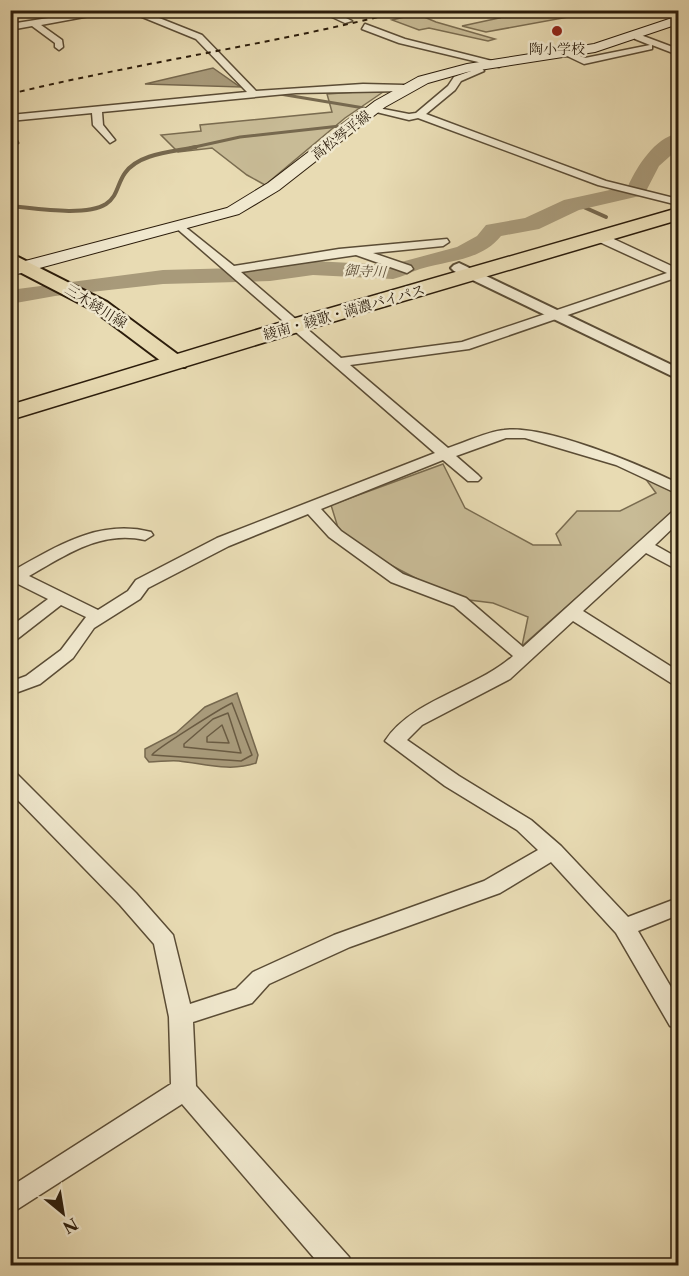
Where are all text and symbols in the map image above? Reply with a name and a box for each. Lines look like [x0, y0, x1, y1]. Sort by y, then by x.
marker: 陶小学校 [550, 24, 564, 38]
place label: 陶小学校 [529, 40, 585, 58]
street label: 高松琴平線 [308, 106, 374, 164]
water label: 御寺川 [344, 261, 388, 281]
street label: 三木綾川線 [62, 280, 130, 332]
street label: 綾南・綾歌・満濃バイパス [261, 280, 427, 344]
north arrow [33, 1183, 93, 1243]
text: N [59, 1214, 82, 1238]

